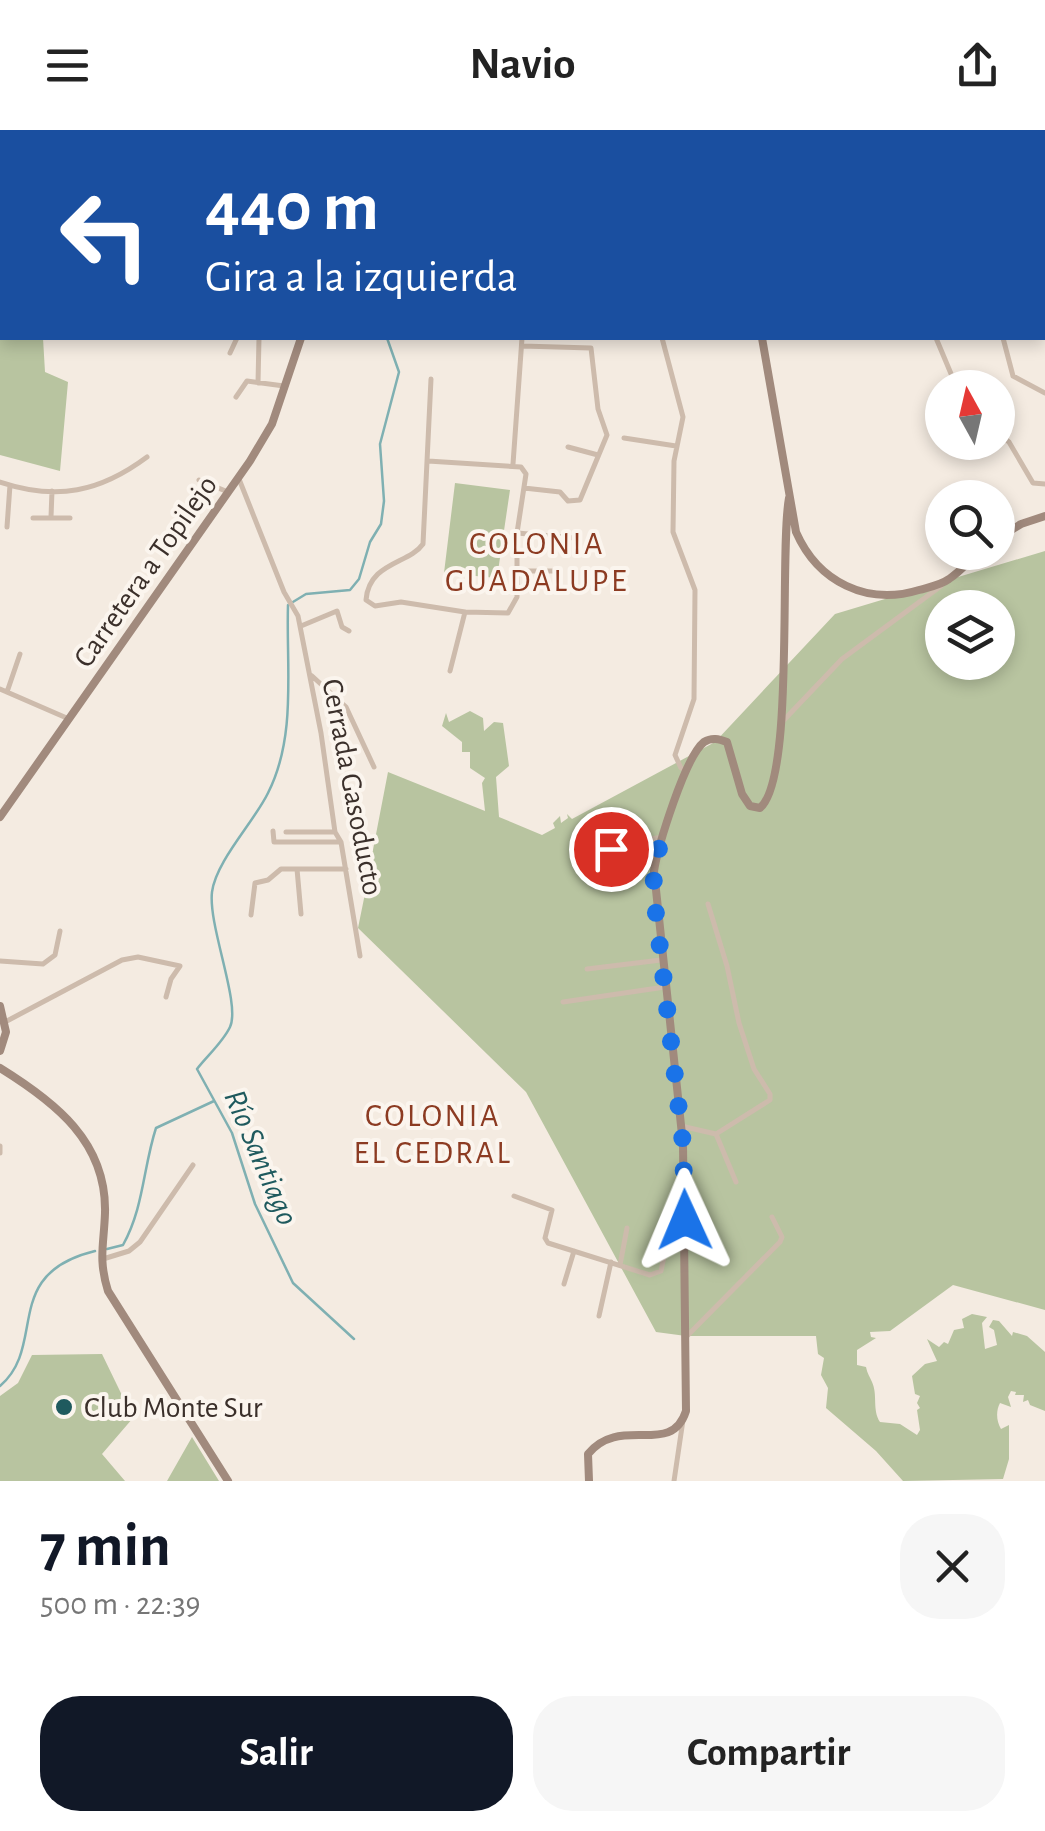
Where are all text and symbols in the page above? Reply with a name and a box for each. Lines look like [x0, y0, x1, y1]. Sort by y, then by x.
icon: menu [40, 38, 95, 93]
icon: share [950, 38, 1005, 93]
text: Navio [470, 42, 575, 87]
icon: left [40, 170, 170, 300]
text: 440 m [205, 173, 379, 243]
text: Gira a la izquierda [205, 255, 518, 300]
north arrow [925, 370, 1015, 460]
map controls [925, 370, 1015, 680]
street label: Carretera a Topilejo [69, 470, 223, 673]
button: search [925, 480, 1015, 570]
district label: COLONIA GUADALUPE [445, 528, 629, 597]
button: layers [925, 590, 1015, 680]
street label: Cerrada Gasoducto [316, 676, 388, 898]
pin [569, 807, 654, 892]
icon: arrive [584, 822, 639, 877]
water label: Río Santiago [218, 1085, 304, 1230]
district label: COLONIA EL CEDRAL [354, 1100, 512, 1169]
position arrow [633, 1168, 737, 1272]
place label: Club Monte Sur [84, 1393, 263, 1423]
marker: Club Monte Sur [53, 1396, 75, 1418]
button: close [900, 1514, 1005, 1619]
text: 7 min [40, 1517, 171, 1577]
text: 500 m · 22:39 [40, 1588, 201, 1620]
button: Salir [40, 1696, 513, 1811]
button: Compartir [533, 1696, 1005, 1811]

